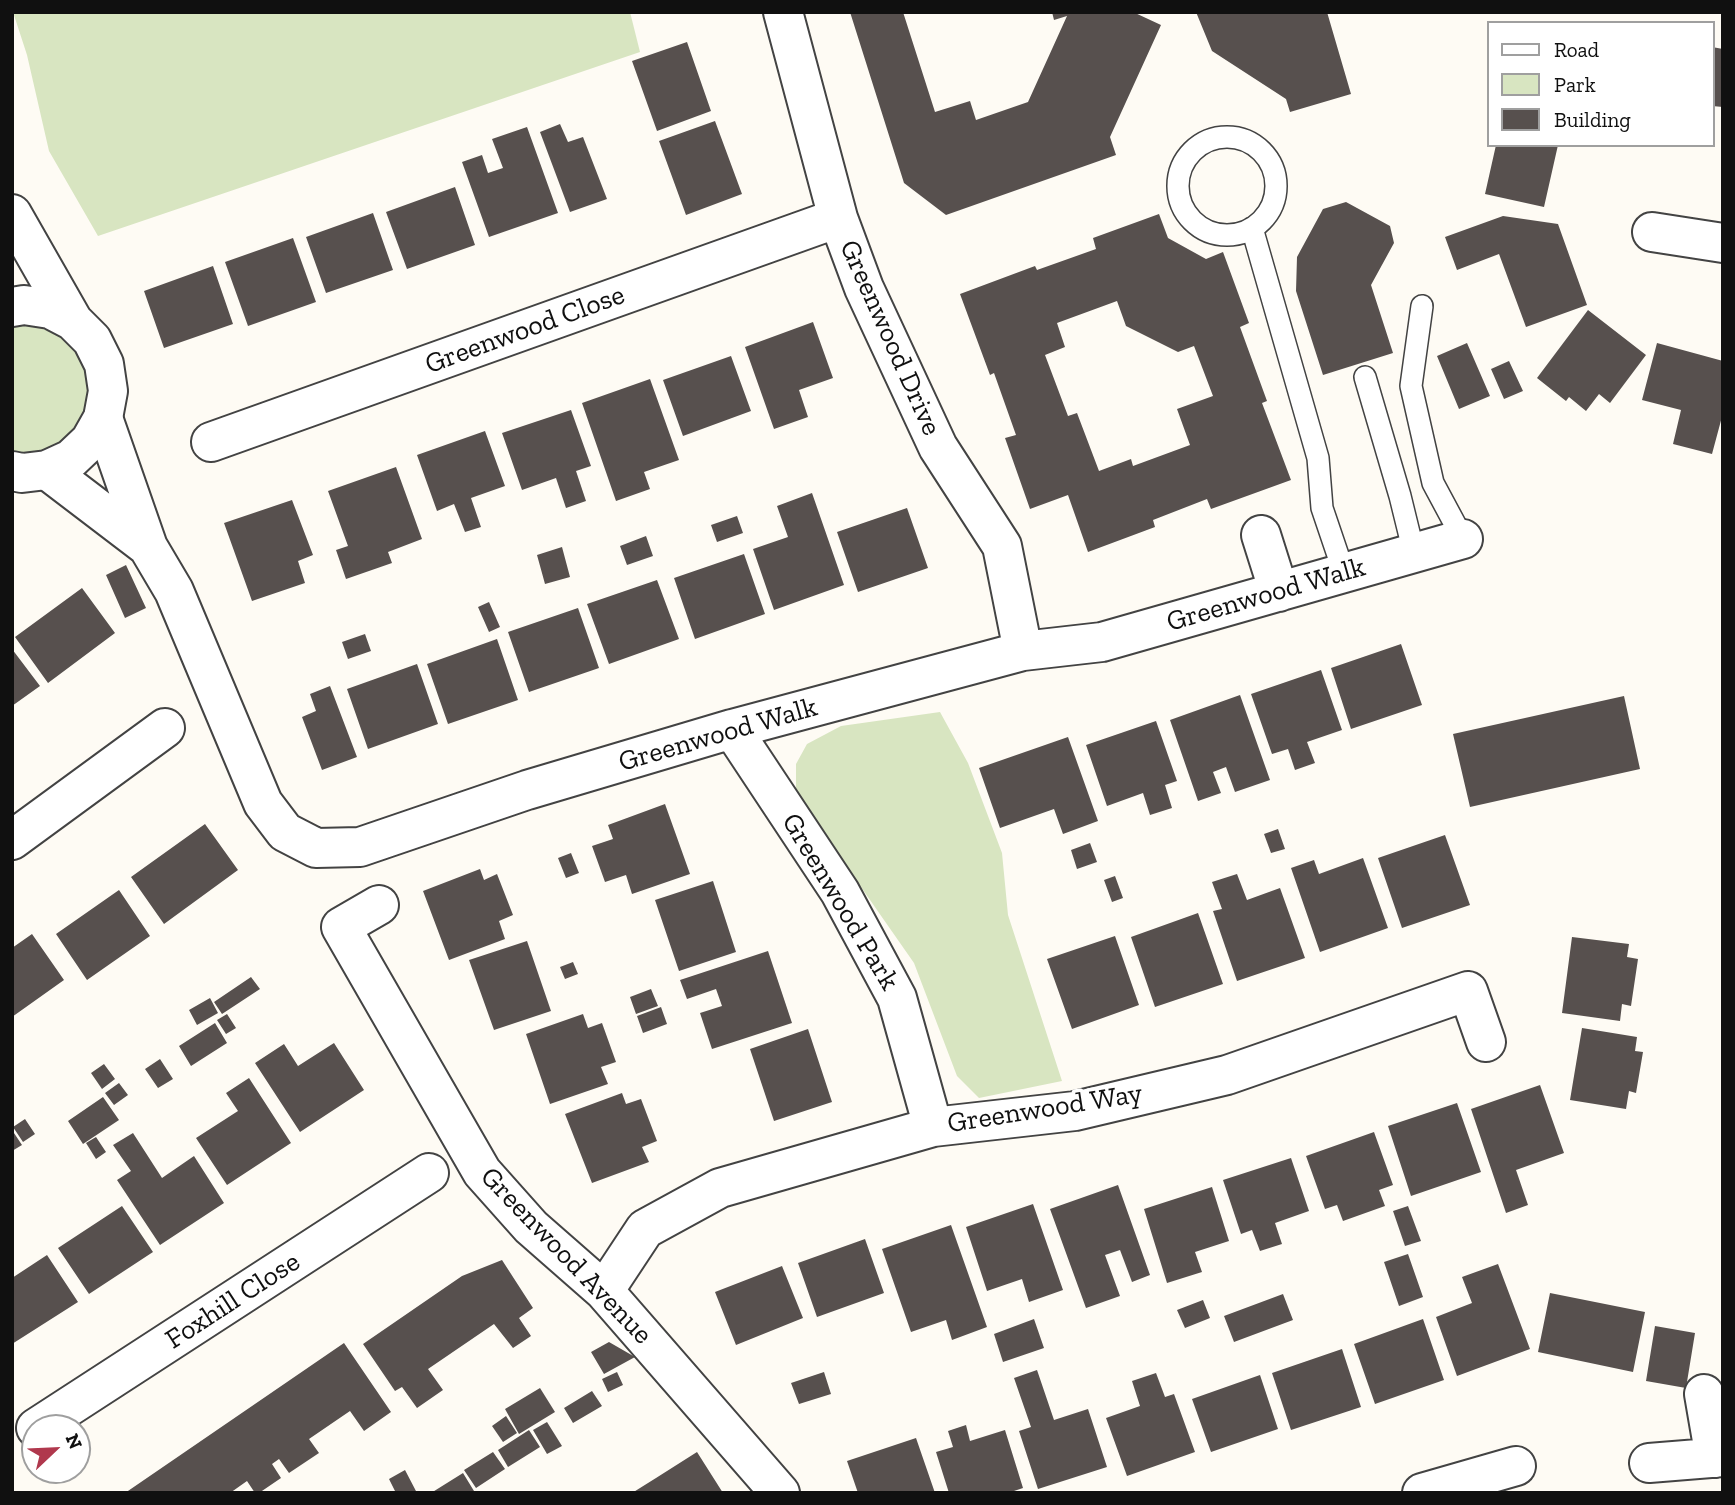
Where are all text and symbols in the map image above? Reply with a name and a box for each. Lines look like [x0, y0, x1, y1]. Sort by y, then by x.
legend [1486, 21, 1714, 147]
text: Road [1554, 37, 1599, 62]
text: Park [1554, 72, 1596, 97]
text: Building [1554, 107, 1631, 132]
street label: Greenwood Drive [832, 235, 948, 441]
street label: Greenwood Close [421, 278, 629, 382]
street label: Greenwood Walk [1163, 551, 1369, 639]
street label: Greenwood Walk [615, 691, 821, 779]
street label: Greenwood Park [774, 808, 906, 996]
street label: Greenwood Way [945, 1077, 1145, 1141]
street label: Greenwood Avenue [473, 1160, 659, 1352]
street label: Foxhill Close [160, 1245, 306, 1357]
north arrow [21, 1414, 91, 1484]
text: N [61, 1430, 87, 1453]

